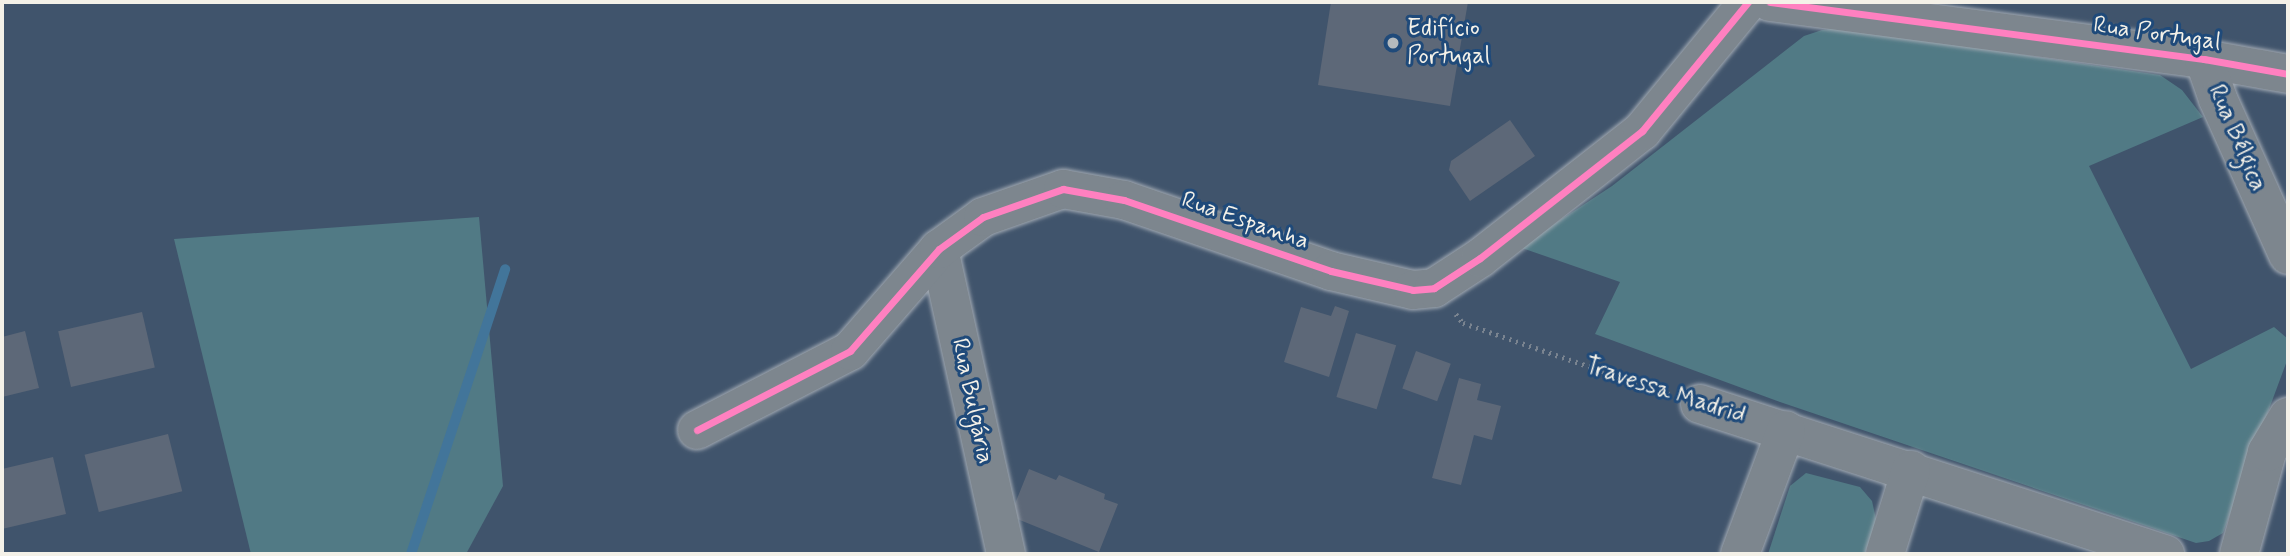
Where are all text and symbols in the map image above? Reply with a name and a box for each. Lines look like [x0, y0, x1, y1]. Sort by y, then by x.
street label: Rua Portugal [2092, 11, 2222, 57]
place label: Edifício Portugal [1407, 15, 1490, 71]
marker: Edifício Portugal [1385, 35, 1401, 51]
street label: Rua Bélgica [2202, 81, 2272, 195]
street label: Rua Espanha [1177, 186, 1313, 256]
street label: Rua Bulgária [945, 337, 999, 465]
street label: Travessa Madrid [1580, 351, 1750, 431]

